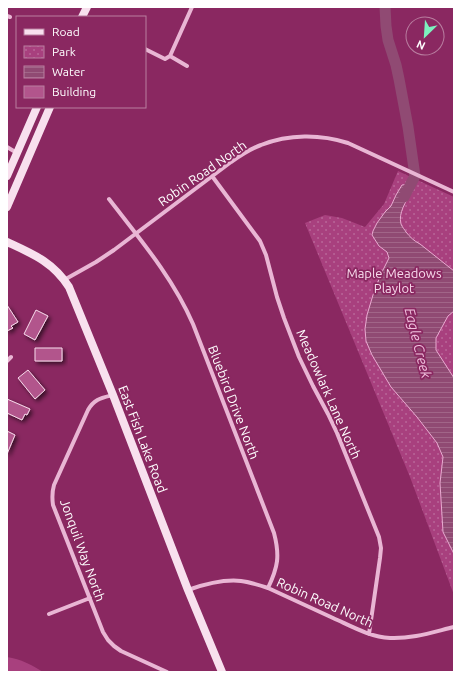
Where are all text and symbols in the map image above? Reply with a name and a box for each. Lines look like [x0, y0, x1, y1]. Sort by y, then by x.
legend [16, 16, 146, 108]
north arrow [405, 16, 445, 56]
text: Road [52, 25, 80, 38]
text: N [415, 38, 427, 52]
text: Park [52, 45, 76, 58]
text: Water [52, 65, 85, 78]
text: Building [52, 85, 96, 98]
street label: Robin Road North [155, 137, 249, 209]
park label: Maple Meadows Playlot [346, 266, 442, 295]
water label: Eagle Creek [402, 306, 435, 381]
street label: Meadowlark Lane North [294, 327, 364, 461]
street label: Bluebird Drive North [206, 343, 262, 461]
street label: East Fish Lake Road [116, 384, 170, 494]
street label: Jonquil Way North [58, 497, 108, 603]
street label: Robin Road North [275, 574, 375, 630]

